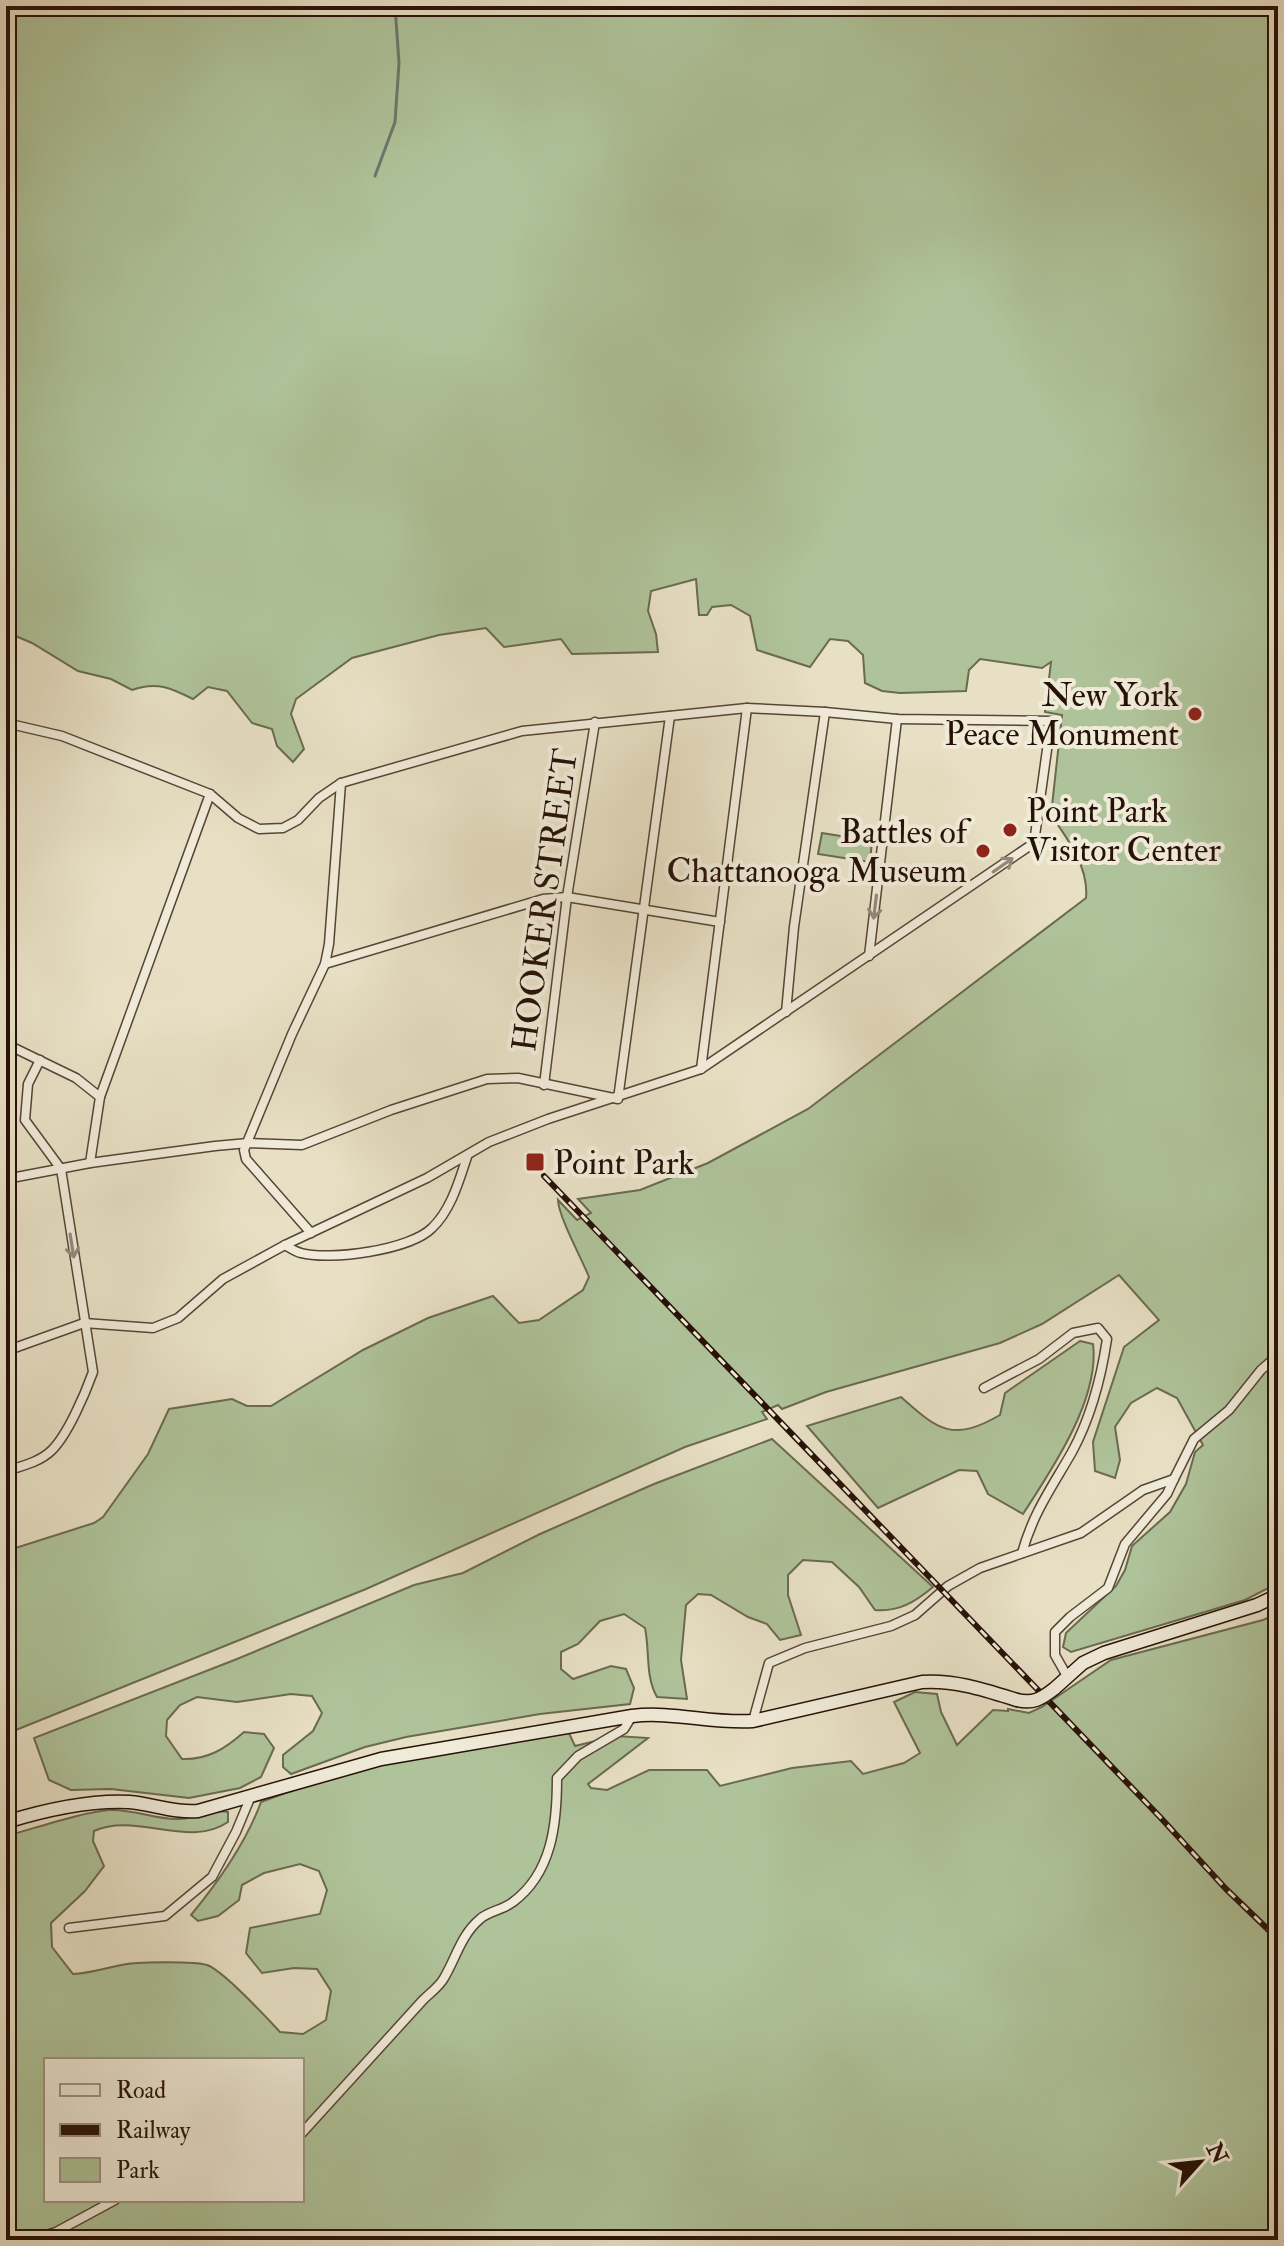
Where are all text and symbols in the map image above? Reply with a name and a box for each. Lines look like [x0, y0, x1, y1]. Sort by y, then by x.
place label: New York Peace Monument [944, 674, 1179, 756]
marker: New York Peace Monument [1186, 705, 1204, 723]
street label: HOOKER STREET [503, 746, 588, 1054]
place label: Point Park Visitor Center [1026, 790, 1221, 872]
place label: Battles of Chattanooga Museum [666, 811, 972, 893]
marker: Point Park Visitor Center [1001, 821, 1019, 839]
marker: Battles of Chattanooga Museum [974, 842, 992, 860]
one-way arrow [992, 857, 1014, 873]
one-way arrow [867, 894, 882, 919]
place label: Point Park [553, 1142, 695, 1185]
marker: Point Park [524, 1151, 546, 1173]
one-way arrow [65, 1233, 80, 1258]
legend [44, 2058, 304, 2202]
text: Road [116, 2075, 166, 2106]
text: Railway [116, 2115, 191, 2146]
north arrow [1160, 2122, 1240, 2202]
text: N [1200, 2137, 1234, 2169]
text: Park [116, 2155, 160, 2186]

